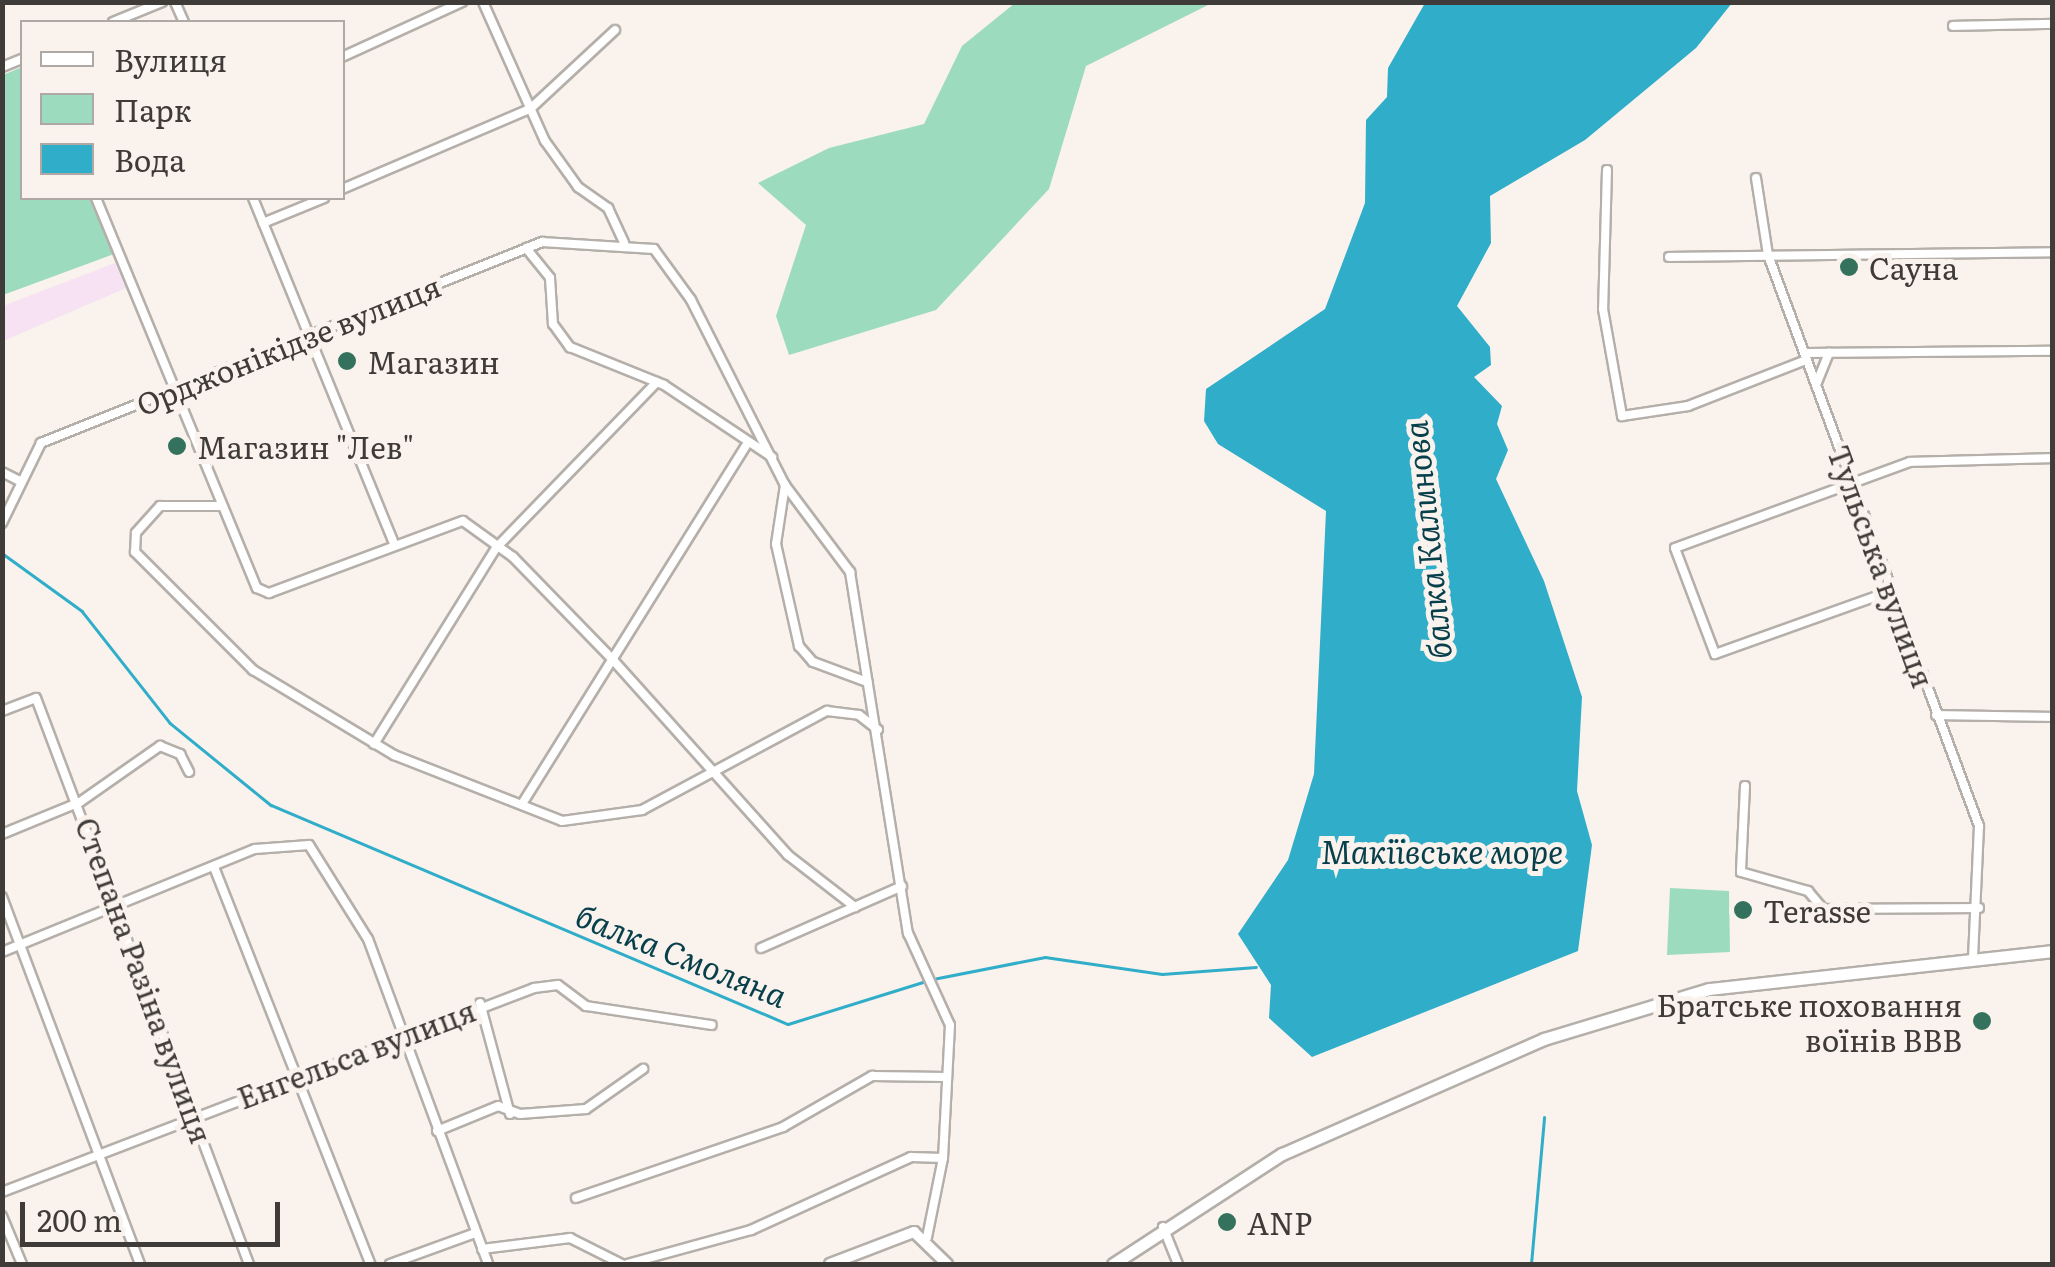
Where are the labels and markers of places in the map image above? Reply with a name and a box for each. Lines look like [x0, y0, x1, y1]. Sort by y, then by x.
place label: Сауна [1869, 249, 1958, 285]
marker: Сауна [1838, 256, 1860, 278]
place label: Магазин [367, 343, 500, 379]
marker: Магазин [336, 350, 358, 372]
place label: Магазин "Лев" [197, 428, 414, 464]
marker: Магазин "Лев" [166, 435, 188, 457]
place label: Terasse [1763, 892, 1871, 928]
marker: Terasse [1732, 899, 1754, 921]
place label: Братське поховання воїнів ВВВ [1657, 986, 1962, 1056]
marker: Братське поховання воїнів ВВВ [1971, 1010, 1993, 1032]
place label: ANP [1247, 1204, 1312, 1240]
marker: ANP [1216, 1211, 1238, 1233]

